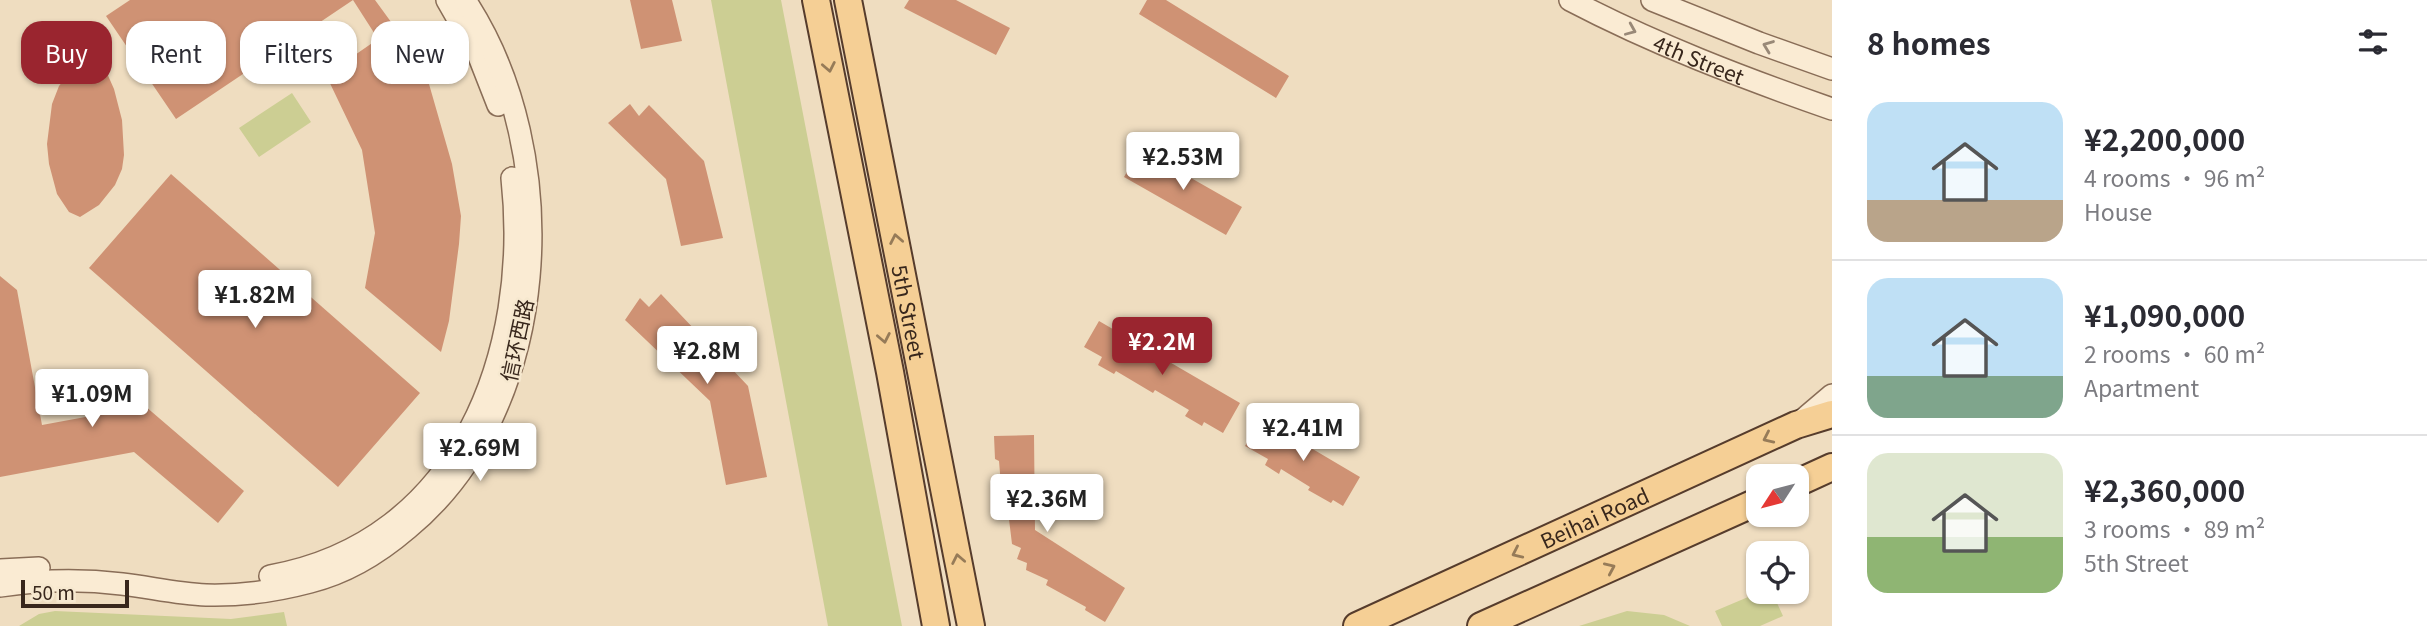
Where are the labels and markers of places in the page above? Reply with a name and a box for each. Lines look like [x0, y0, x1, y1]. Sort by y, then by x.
pin: ¥2.53M [1126, 132, 1240, 192]
pin: ¥1.82M [198, 270, 312, 330]
pin: ¥2.2M [1113, 318, 1211, 377]
pin: ¥2.8M [658, 326, 756, 386]
pin: ¥1.09M [35, 370, 149, 429]
pin: ¥2.41M [1246, 404, 1360, 463]
pin: ¥2.69M [423, 424, 537, 483]
pin: ¥2.36M [990, 475, 1104, 534]

